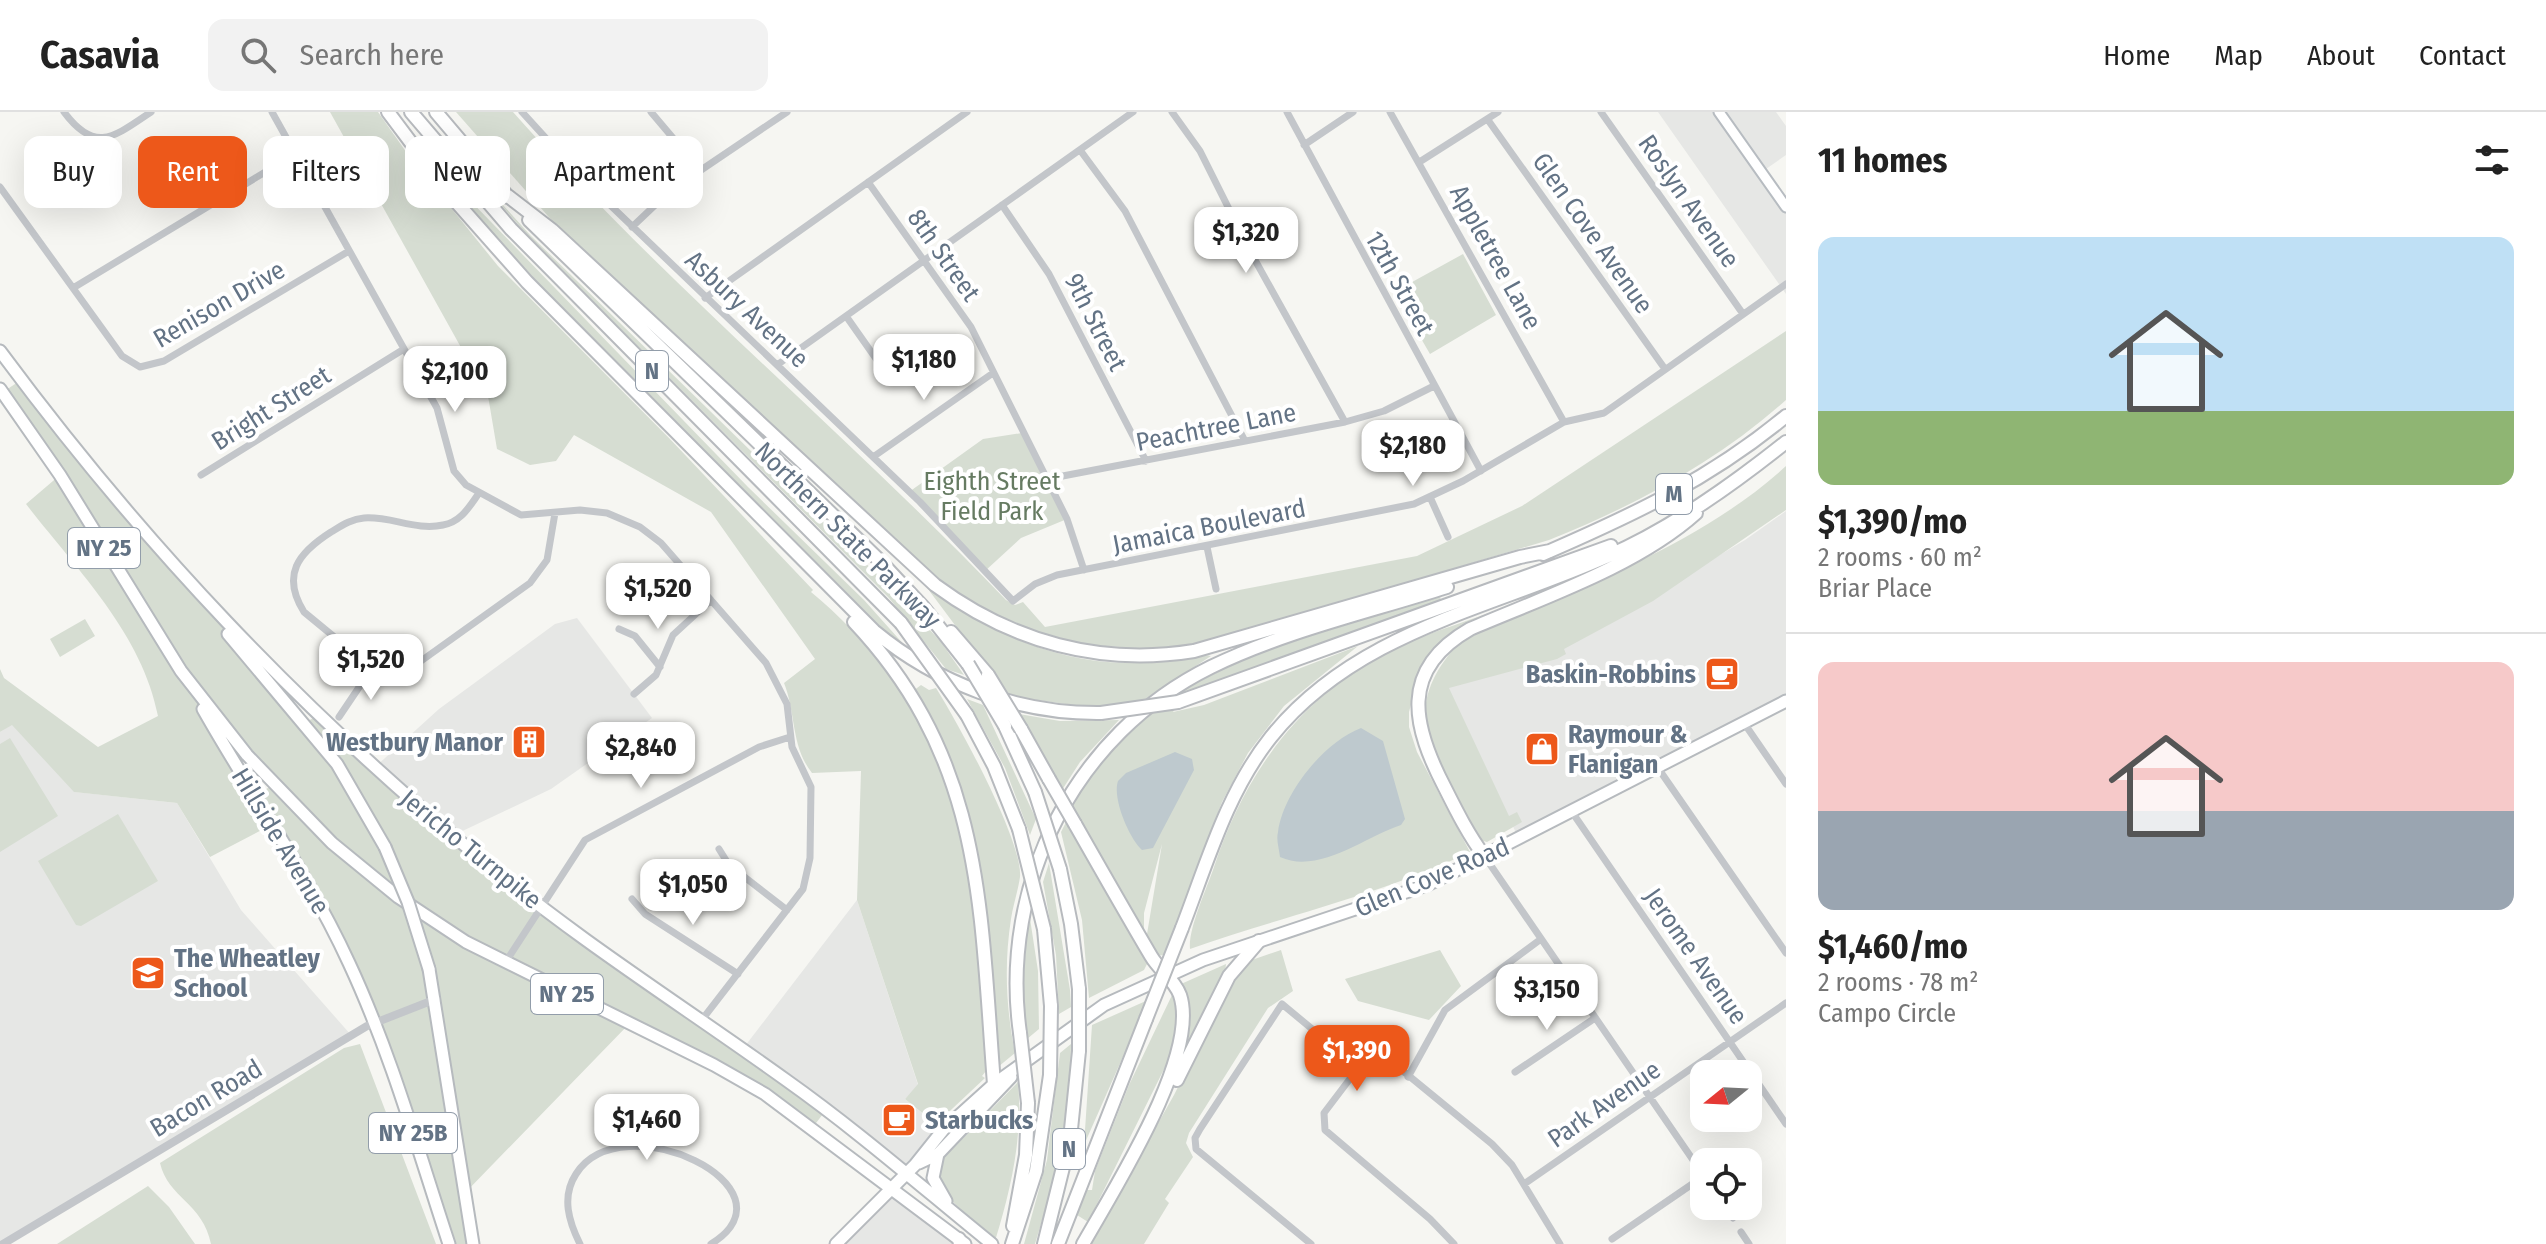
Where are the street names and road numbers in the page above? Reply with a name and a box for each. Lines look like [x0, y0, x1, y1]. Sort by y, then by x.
street label: Roslyn Avenue [1632, 129, 1746, 274]
street label: Glen Cove Avenue [1526, 147, 1660, 320]
street label: Appletree Lane [1443, 180, 1548, 335]
street label: 8th Street [901, 203, 987, 308]
street label: 12th Street [1358, 226, 1441, 341]
street label: Asbury Avenue [679, 244, 815, 374]
street label: Renison Drive [148, 254, 290, 354]
street label: 9th Street [1058, 268, 1133, 376]
road number: N [636, 351, 668, 391]
street label: Bright Street [206, 359, 337, 457]
street label: Peachtree Lane [1133, 397, 1299, 458]
street label: Northern State Parkway [748, 436, 947, 635]
road number: M [1656, 474, 1692, 514]
street label: Jamaica Boulevard [1110, 493, 1308, 560]
road number: NY 25 [68, 528, 140, 568]
street label: Hillside Avenue [225, 763, 336, 920]
street label: Jericho Turnpike [394, 783, 548, 916]
street label: Glen Cove Road [1350, 831, 1514, 924]
street label: Jerome Avenue [1637, 882, 1754, 1030]
road number: NY 25 [531, 974, 603, 1014]
street label: Bacon Road [145, 1053, 268, 1144]
street label: Park Avenue [1542, 1054, 1667, 1155]
road number: NY 25B [369, 1113, 457, 1153]
road number: N [1053, 1129, 1085, 1169]

